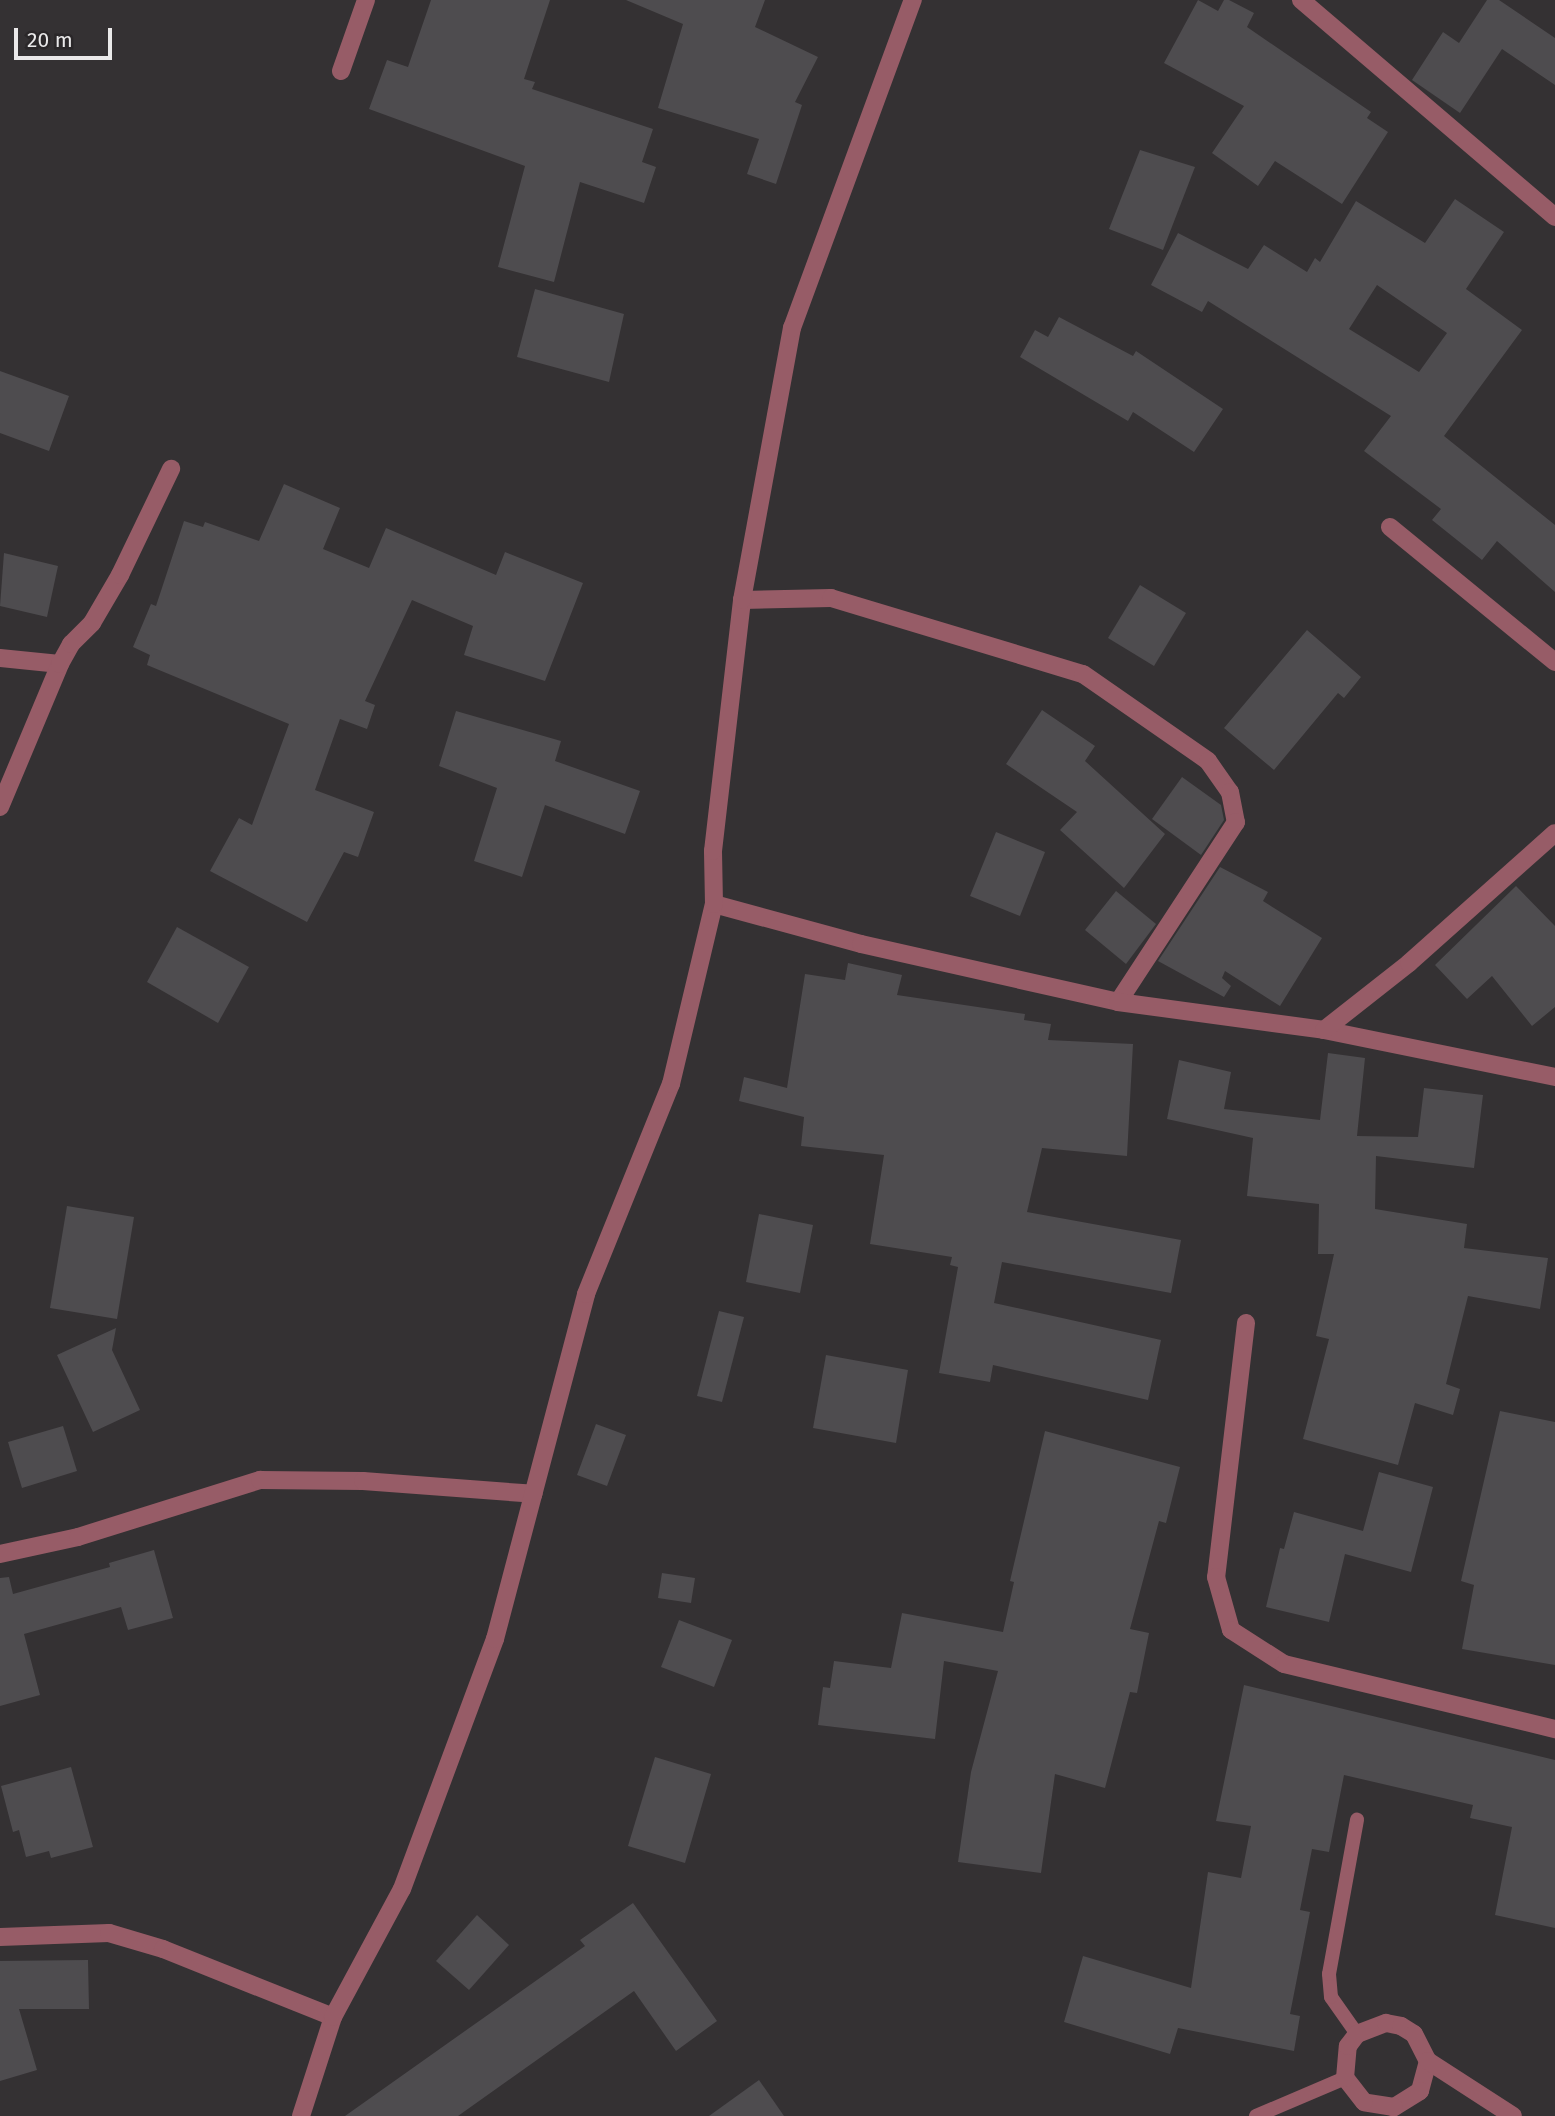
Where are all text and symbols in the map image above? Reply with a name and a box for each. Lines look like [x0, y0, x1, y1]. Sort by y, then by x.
scale bar [18, 14, 116, 58]
text: 20 m [27, 27, 73, 53]

